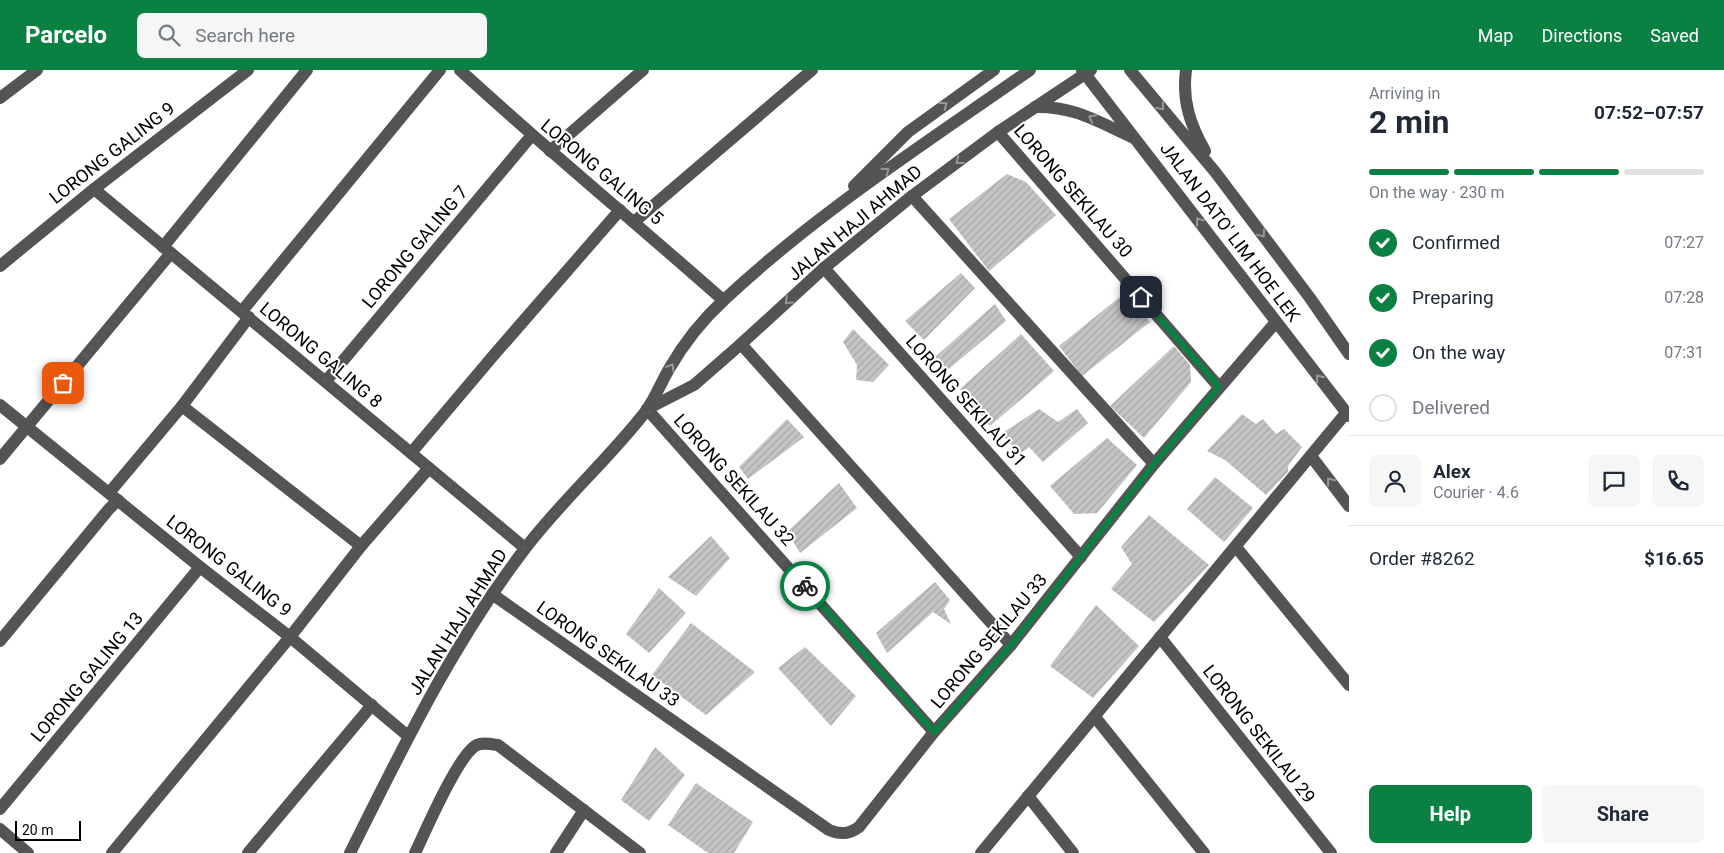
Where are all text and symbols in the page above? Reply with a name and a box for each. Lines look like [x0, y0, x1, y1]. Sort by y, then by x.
search box [137, 13, 487, 58]
text: Parcelo [25, 21, 107, 49]
icon: search [155, 21, 183, 49]
text: Search here [195, 24, 295, 47]
text: Map [1478, 25, 1513, 46]
text: Directions [1541, 25, 1622, 46]
text: Saved [1650, 25, 1699, 46]
text: Arriving in [1369, 84, 1440, 103]
street label: LORONG GALING 9 [45, 97, 178, 208]
text: 07:52–07:57 [1594, 101, 1704, 124]
one-way arrow [1156, 102, 1165, 111]
one-way arrow [938, 103, 947, 111]
text: 2 min [1369, 103, 1449, 141]
street label: LORONG GALING 5 [537, 114, 668, 229]
one-way arrow [1088, 114, 1097, 124]
street label: LORONG SEKILAU 30 [1010, 120, 1137, 262]
street label: JALAN DATO' LIM HOE LEK [1156, 138, 1305, 326]
one-way arrow [955, 155, 965, 164]
street label: JALAN HAJI AHMAD [783, 160, 926, 285]
one-way arrow [880, 168, 889, 176]
street label: LORONG GALING 7 [357, 181, 472, 312]
text: On the way · 230 m [1369, 183, 1505, 202]
one-way arrow [1196, 217, 1205, 227]
one-way arrow [1257, 228, 1265, 237]
icon: check [1369, 229, 1397, 257]
text: Confirmed [1412, 231, 1500, 254]
text: 07:27 [1664, 233, 1704, 252]
pin [1120, 276, 1162, 318]
icon: home [1127, 283, 1155, 311]
icon: check [1369, 284, 1397, 312]
text: Preparing [1412, 286, 1494, 309]
text: 07:28 [1664, 288, 1704, 307]
one-way arrow [785, 295, 794, 304]
street label: LORONG GALING 8 [256, 297, 387, 412]
street label: LORONG SEKILAU 31 [902, 331, 1031, 471]
icon: check [1369, 339, 1397, 367]
text: On the way [1412, 341, 1505, 364]
text: 07:31 [1664, 343, 1704, 362]
pin [42, 362, 84, 404]
one-way arrow [664, 363, 674, 372]
icon: bag [49, 369, 77, 397]
one-way arrow [1317, 375, 1325, 384]
text: Delivered [1412, 396, 1490, 419]
street label: LORONG SEKILAU 32 [670, 410, 799, 550]
button: person [1369, 455, 1421, 507]
button: chat [1588, 455, 1640, 507]
button: phone [1652, 455, 1704, 507]
text: Alex [1433, 460, 1471, 483]
one-way arrow [1327, 478, 1335, 487]
text: Courier · 4.6 [1433, 483, 1519, 502]
street label: LORONG GALING 9 [163, 510, 296, 621]
street label: JALAN HAJI AHMAD [404, 545, 511, 699]
text: Order #8262 [1369, 547, 1475, 570]
text: $16.65 [1644, 547, 1704, 570]
courier [780, 561, 830, 611]
street label: LORONG SEKILAU 33 [926, 569, 1051, 712]
icon: bike [791, 572, 819, 600]
street label: LORONG SEKILAU 33 [533, 596, 684, 711]
street label: LORONG GALING 13 [26, 608, 147, 746]
street label: LORONG SEKILAU 29 [1199, 660, 1320, 807]
button: Help [1369, 785, 1532, 843]
button: Share [1542, 785, 1704, 843]
scale bar [15, 818, 81, 841]
text: 20 m [22, 822, 54, 838]

